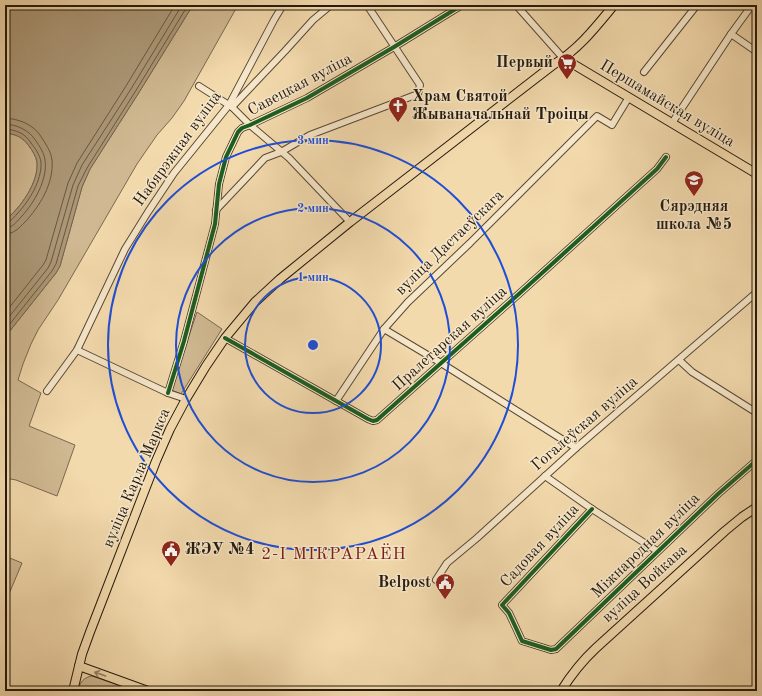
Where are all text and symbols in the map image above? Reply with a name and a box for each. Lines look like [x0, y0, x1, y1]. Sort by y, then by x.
street label: Савецкая вуліца [245, 51, 355, 119]
supermarket icon: Первый [556, 52, 578, 80]
place label: Первый [496, 55, 553, 71]
street label: Першамайская вуліца [597, 57, 737, 151]
street label: Набярэжная вуліца [131, 89, 225, 209]
place label: Храм Святой Жываначальнай Троіцы [412, 89, 589, 123]
church icon: Храм Святой Жываначальнай Троіцы [387, 95, 409, 123]
text: 3 мин [297, 135, 329, 147]
school or university icon: Сярэдняя школа №5 [683, 169, 705, 197]
street label: вуліца Дастаеўскага [393, 187, 507, 299]
place label: Сярэдняя школа №5 [656, 199, 732, 233]
text: 2 мин [297, 203, 329, 215]
text: 1 мин [297, 272, 329, 284]
street label: Пралетарская вуліца [390, 283, 510, 394]
centre of rings [306, 338, 320, 352]
street label: Гогалеўская вуліца [529, 374, 641, 474]
street label: вуліца Карла Маркса [100, 406, 174, 550]
street label: Міжнародная вуліца [589, 490, 703, 602]
street label: Садовая вуліца [498, 501, 582, 591]
public building icon: ЖЭУ №4 [160, 539, 182, 567]
place label: ЖЭУ №4 [185, 542, 255, 558]
street label: вуліца Войкава [600, 542, 691, 626]
district label: 2-І МІКРАРАЁН [261, 543, 407, 563]
public building icon: Belpost [434, 572, 456, 600]
place label: Belpost [378, 575, 431, 591]
one-way arrow [95, 669, 107, 677]

